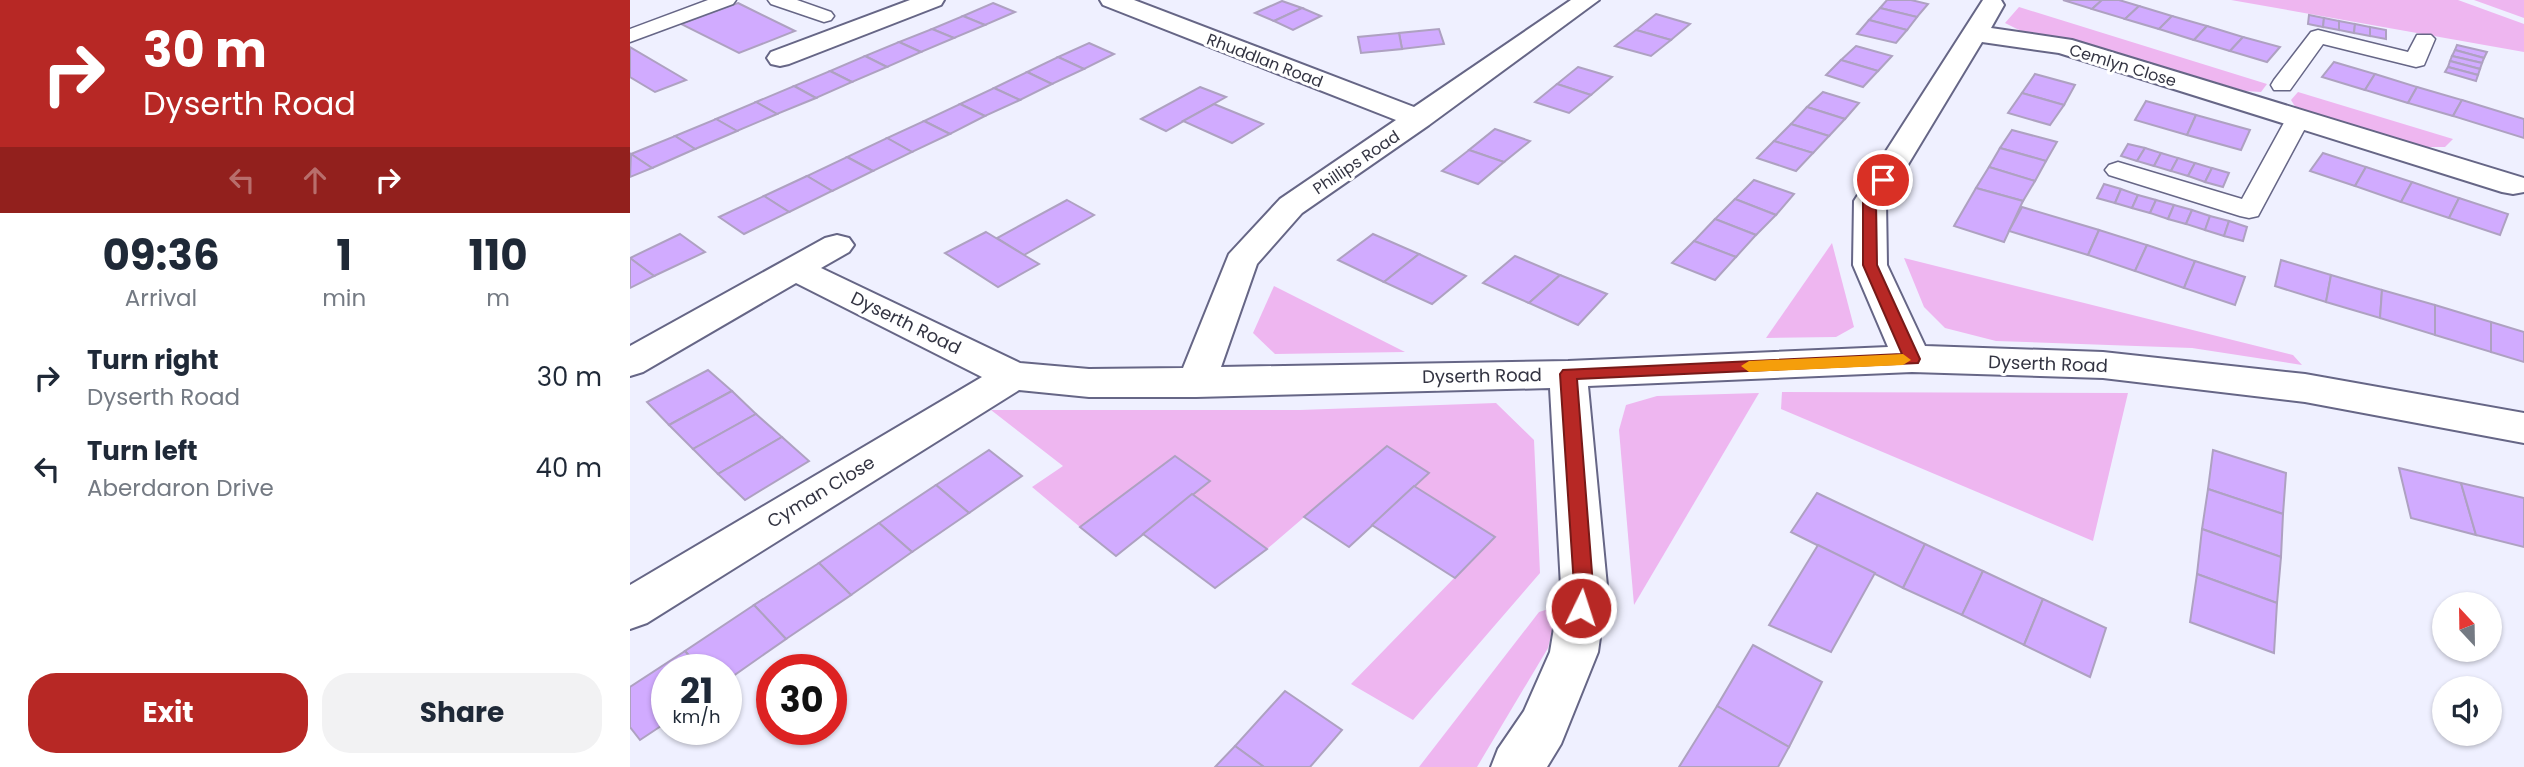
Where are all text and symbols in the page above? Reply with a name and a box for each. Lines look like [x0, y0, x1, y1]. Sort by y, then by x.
text: 30 m [143, 16, 267, 84]
icon: right [28, 28, 119, 119]
street label: Rhuddlan Road [1203, 28, 1326, 93]
street label: Cemlyn Close [2066, 38, 2179, 93]
text: Dyserth Road [143, 81, 356, 126]
street label: Phillips Road [1308, 125, 1404, 200]
pin [1853, 150, 1913, 210]
icon: left [223, 161, 261, 199]
icon: ahead [296, 161, 334, 199]
icon: right [369, 161, 407, 199]
icon: arrive [1864, 161, 1902, 199]
text: 09:36 [102, 226, 220, 285]
text: 1 [336, 226, 352, 285]
text: 110 [469, 226, 528, 285]
text: Arrival [125, 282, 197, 314]
text: min [322, 282, 366, 314]
text: m [486, 282, 510, 314]
street label: Dyserth Road [847, 285, 966, 360]
text: Turn right [87, 342, 219, 378]
street label: Dyserth Road [1988, 349, 2108, 378]
icon: right [28, 359, 66, 397]
text: 30 m [537, 359, 602, 395]
street label: Dyserth Road [1422, 362, 1542, 389]
text: Dyserth Road [87, 381, 240, 413]
text: Turn left [87, 433, 198, 469]
icon: left [28, 450, 66, 488]
text: 40 m [536, 450, 602, 486]
street label: Cyman Close [762, 450, 879, 534]
text: Aberdaron Drive [87, 472, 274, 504]
position arrow [1544, 571, 1618, 645]
north arrow [2432, 592, 2502, 662]
map controls [2432, 592, 2502, 746]
speed limit sign: 30 [756, 654, 847, 745]
text: 21 [680, 666, 713, 715]
button: Exit [28, 673, 308, 753]
button: Share [322, 673, 602, 753]
button: sound [2432, 676, 2502, 746]
text: km/h [673, 704, 720, 729]

